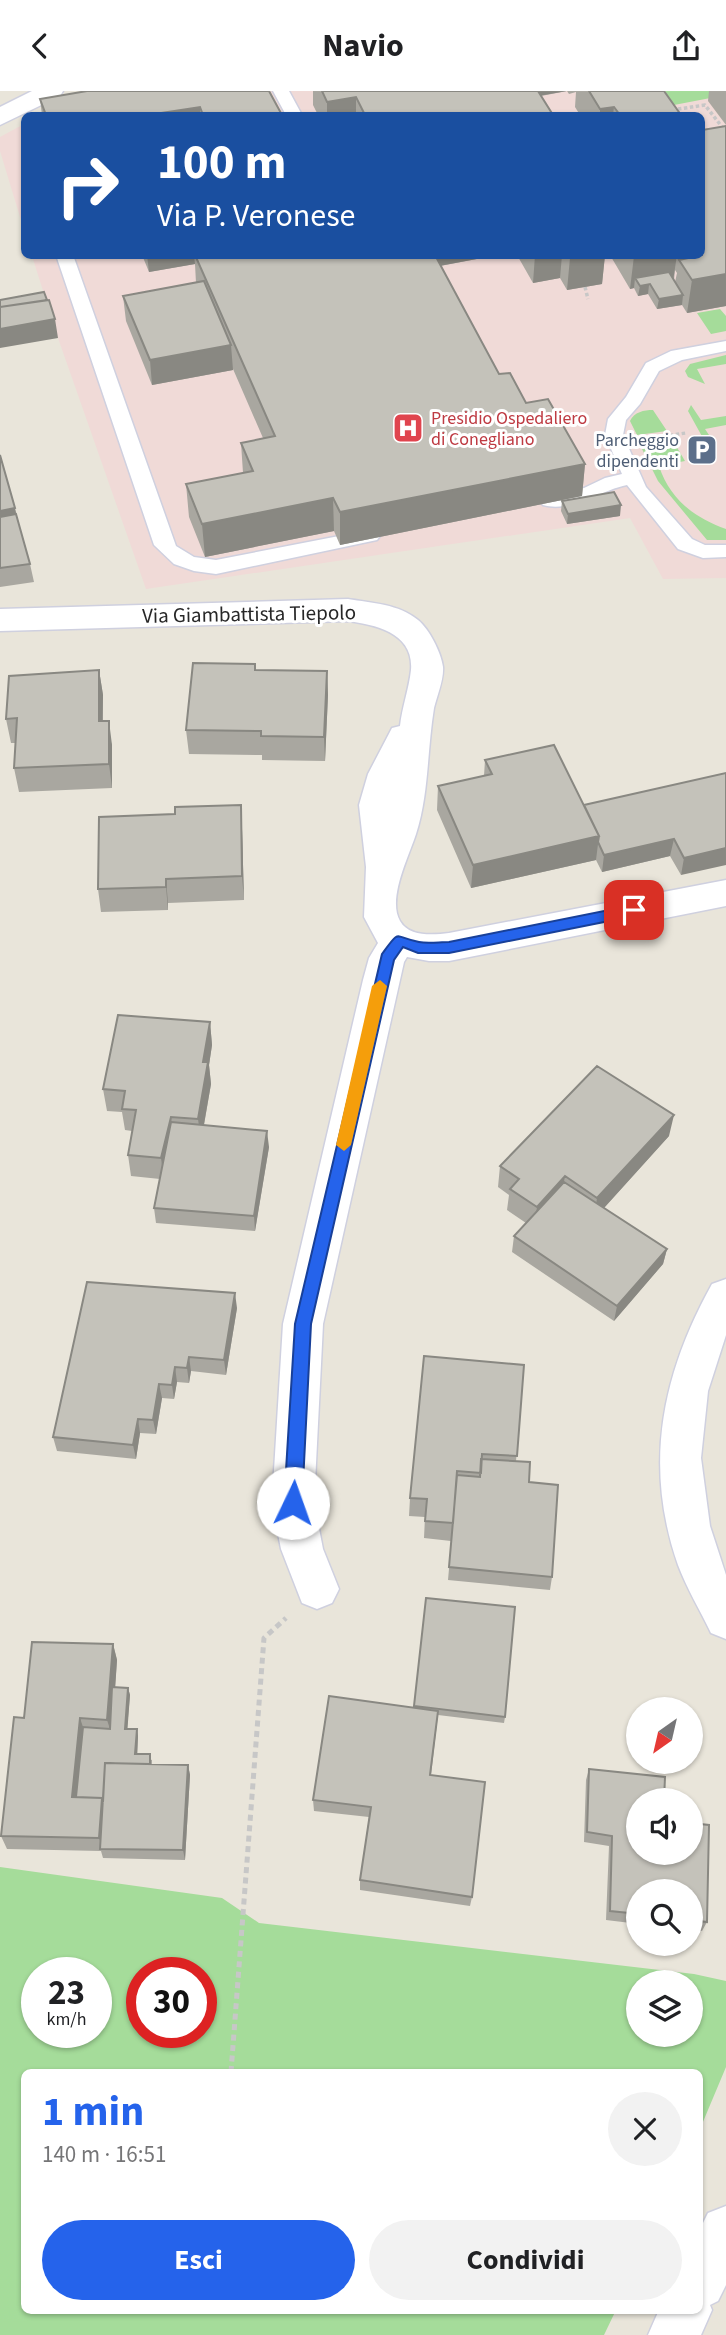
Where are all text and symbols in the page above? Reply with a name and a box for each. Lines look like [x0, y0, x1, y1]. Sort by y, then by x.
text: Navio [322, 23, 404, 69]
icon: back [21, 27, 59, 65]
icon: share [667, 27, 705, 65]
text: 100 m [157, 128, 286, 198]
icon: right [42, 140, 133, 231]
text: Via P. Veronese [157, 193, 355, 239]
place label: Presidio Ospedaliero di Conegliano [431, 406, 587, 452]
hospital icon: Presidio Ospedaliero di Conegliano [391, 411, 425, 445]
place label: Parcheggio dipendenti [595, 428, 679, 474]
parking icon: Parcheggio dipendenti [685, 433, 719, 467]
street label: Via Giambattista Tiepolo [142, 597, 356, 631]
pin [604, 880, 664, 940]
icon: arrive [615, 891, 653, 929]
position arrow [256, 1466, 330, 1540]
north arrow [626, 1697, 704, 1775]
map controls [626, 1697, 703, 2047]
button: sound [626, 1788, 703, 1865]
button: search [626, 1879, 703, 1956]
speed limit sign: 30 [126, 1957, 217, 2048]
text: 23 [48, 1968, 85, 2018]
button: layers [626, 1970, 703, 2047]
text: km/h [47, 2007, 86, 2032]
text: 1 min [42, 2082, 144, 2142]
button: close [608, 2092, 682, 2166]
text: 140 m · 16:51 [42, 2138, 166, 2171]
button: Esci [42, 2220, 355, 2300]
button: Condividi [369, 2220, 682, 2300]

